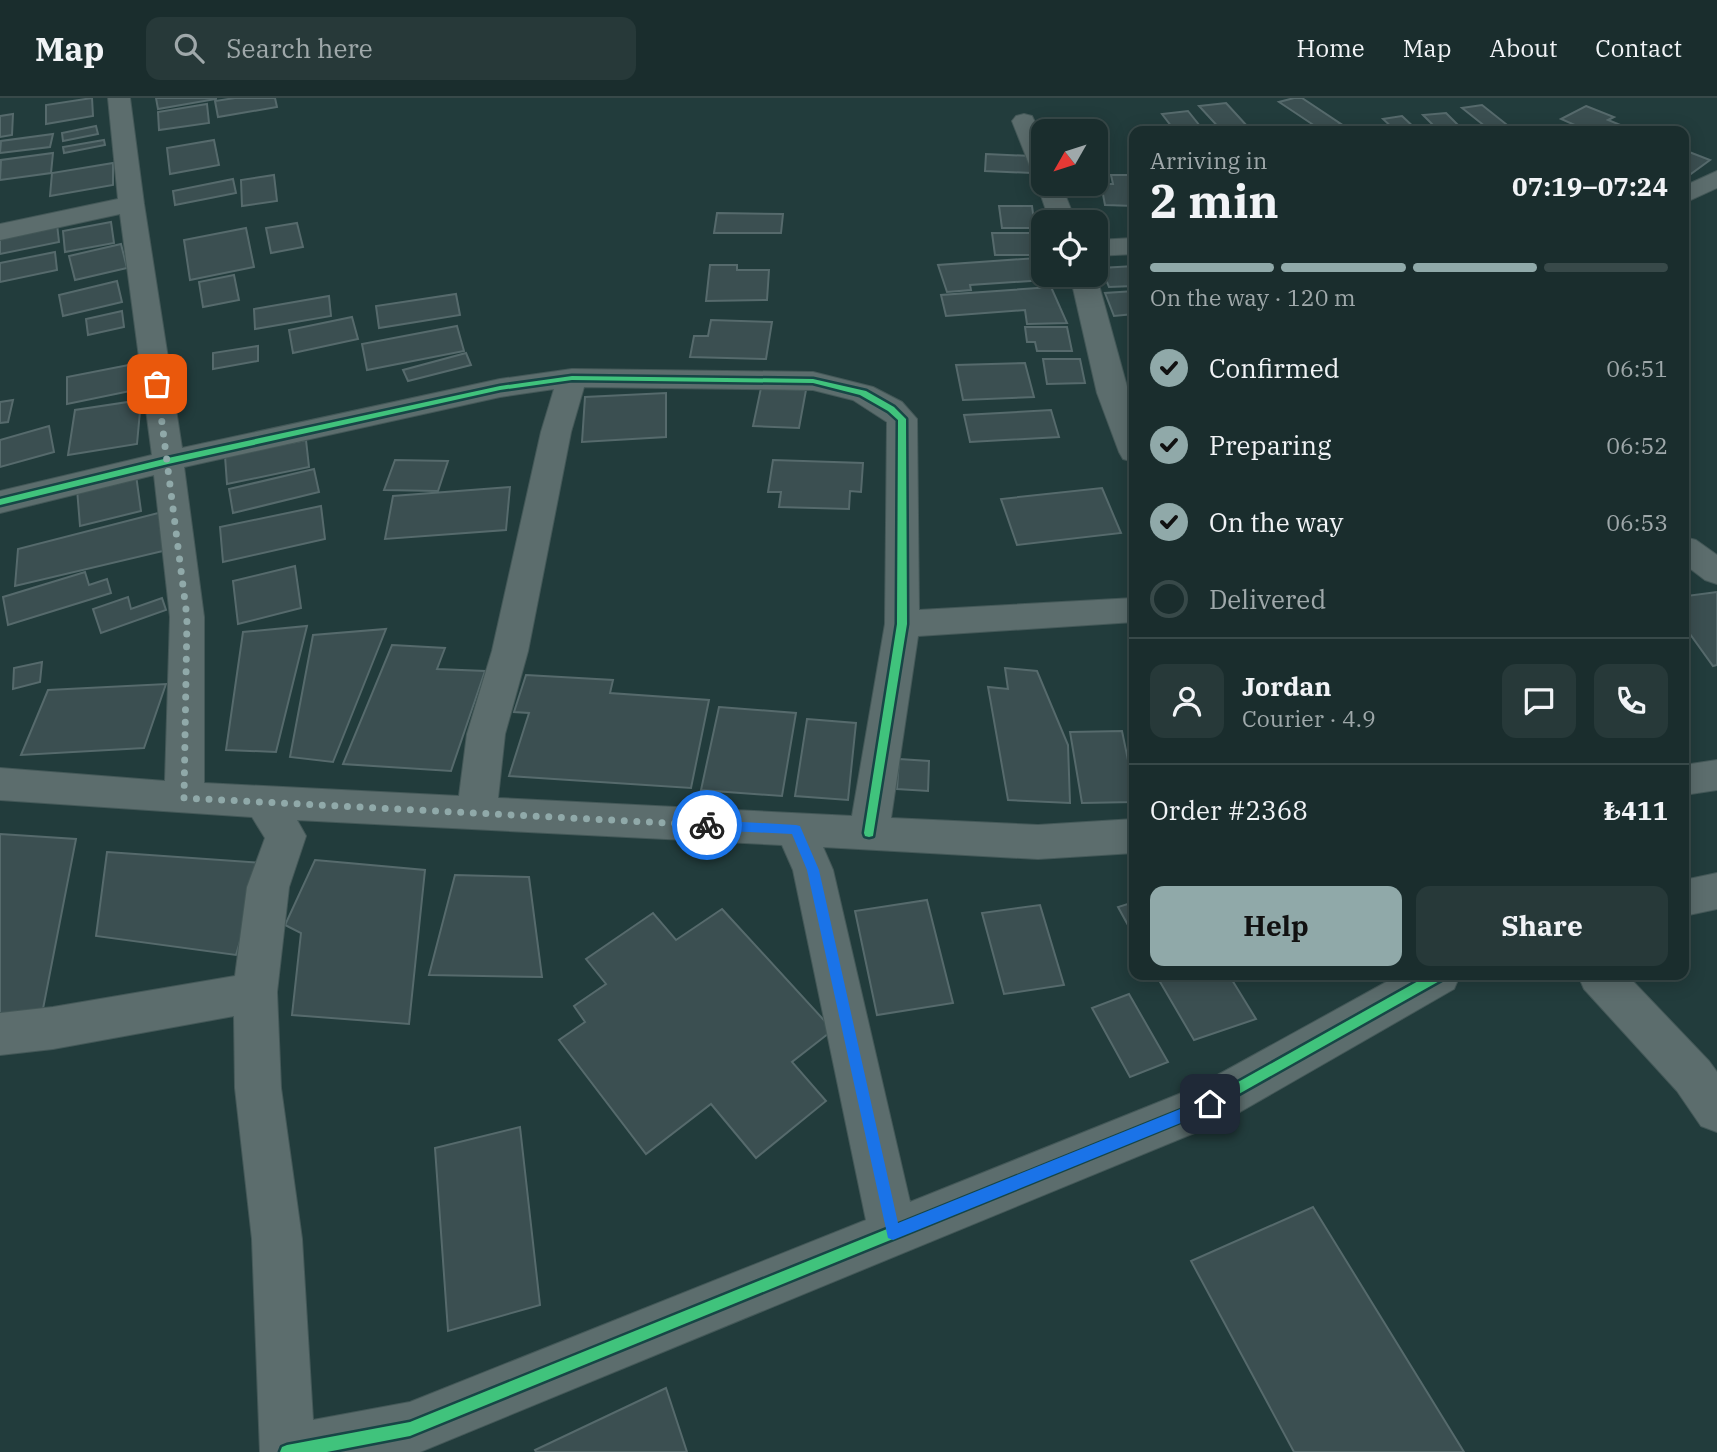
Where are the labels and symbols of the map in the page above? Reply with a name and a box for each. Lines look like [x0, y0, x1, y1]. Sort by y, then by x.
north arrow [1031, 119, 1108, 196]
pin [127, 354, 187, 414]
courier [672, 790, 742, 860]
pin [1180, 1074, 1240, 1134]

